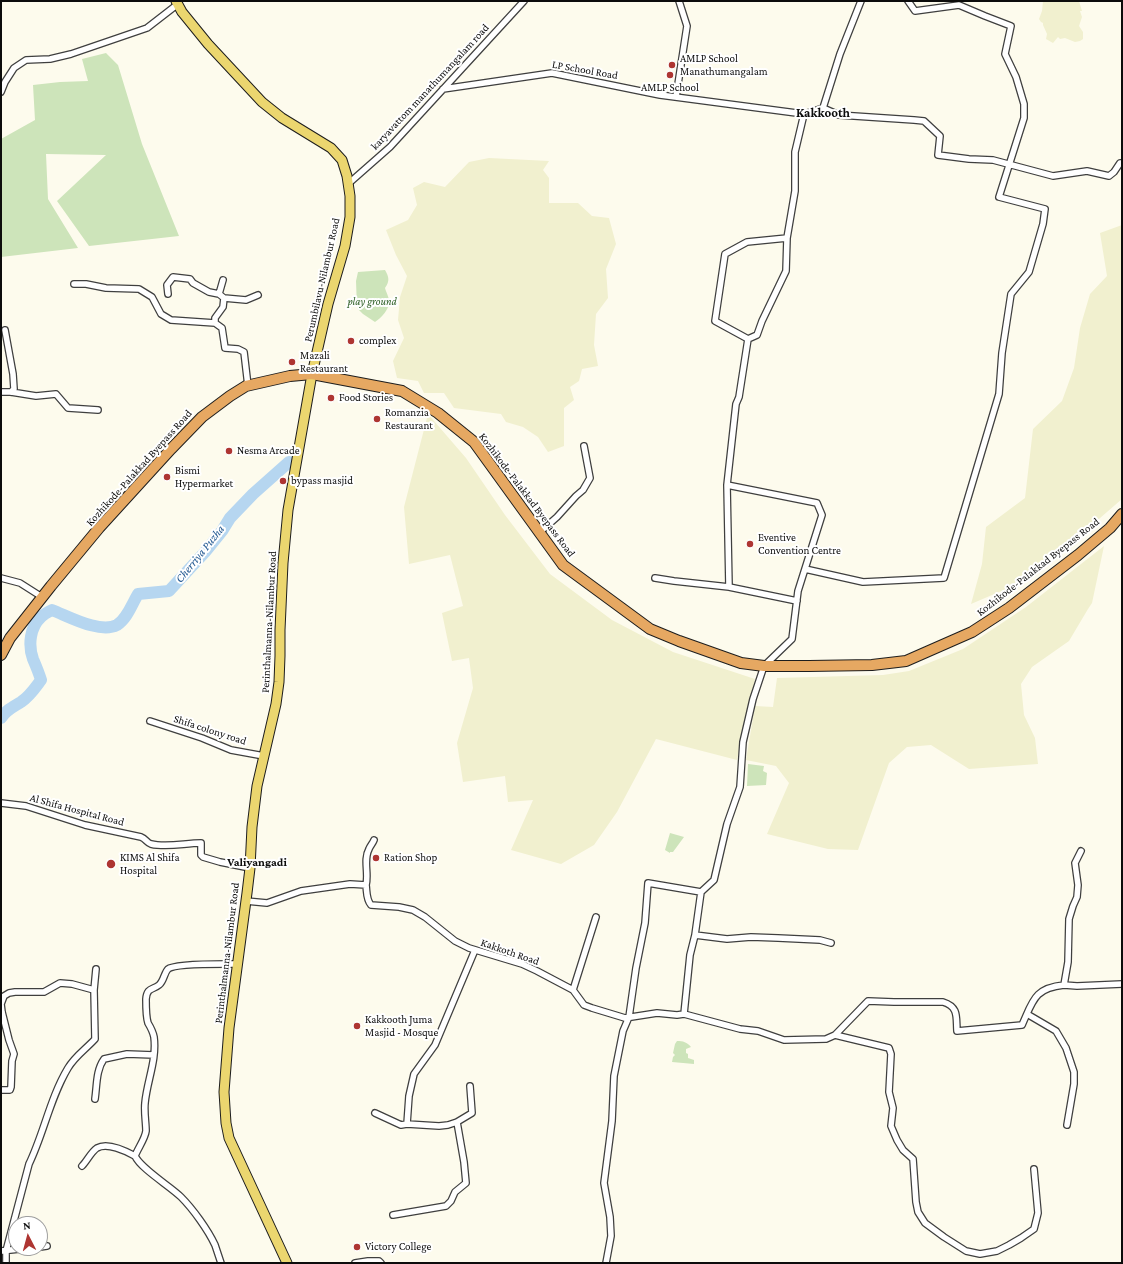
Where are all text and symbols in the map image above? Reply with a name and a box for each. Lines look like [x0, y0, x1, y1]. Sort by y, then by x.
street label: karyavattom manathumangalam road [368, 21, 492, 153]
place label: AMLP School Manathumangalam [680, 52, 768, 78]
street label: LP School Road [551, 58, 619, 82]
marker: AMLP School Manathumangalam [667, 60, 677, 70]
marker: AMLP School [665, 70, 675, 80]
place label: AMLP School [641, 81, 699, 95]
district label: Kakkooth [796, 105, 850, 121]
street label: Perumbilavu-Nilambur Road [301, 217, 343, 343]
park label: play ground [347, 295, 397, 309]
place label: complex [359, 334, 396, 348]
marker: complex [346, 336, 356, 346]
place label: Mazali Restaurant [300, 349, 348, 375]
marker: Mazali Restaurant [287, 357, 297, 367]
place label: Food Stories [339, 391, 393, 405]
marker: Food Stories [326, 393, 336, 403]
place label: Romanzia Restaurant [385, 406, 433, 432]
street label: Kozhikode-Palakkad Byepass Road [83, 407, 195, 529]
marker: Romanzia Restaurant [372, 414, 382, 424]
street label: Kozhikode-Palakkad Byepass Road [476, 430, 578, 560]
place label: Nesma Arcade [237, 444, 300, 458]
marker: Nesma Arcade [224, 446, 234, 456]
place label: Bismi Hypermarket [175, 464, 233, 490]
marker: Bismi Hypermarket [162, 472, 172, 482]
place label: bypass masjid [291, 474, 353, 488]
marker: bypass masjid [278, 476, 288, 486]
street label: Kozhikode-Palakkad Byepass Road [974, 515, 1102, 619]
water label: Cherriya Puzha [172, 522, 228, 586]
place label: Eventive Convention Centre [758, 531, 841, 557]
marker: Eventive Convention Centre [745, 539, 755, 549]
street label: Perinthalmanna-Nilambur Road [259, 551, 279, 693]
street label: Shifa colony road [172, 712, 248, 748]
street label: Al Shifa Hospital Road [28, 791, 126, 829]
place label: KIMS Al Shifa Hospital [120, 851, 179, 877]
place label: Ration Shop [384, 851, 437, 865]
marker: Ration Shop [371, 853, 381, 863]
district label: Valiyangadi [227, 855, 287, 869]
marker: KIMS Al Shifa Hospital [105, 858, 117, 870]
street label: Perinthalmanna-Nilambur Road [212, 882, 242, 1024]
street label: Kakkoth Road [479, 936, 541, 968]
place label: Kakkooth Juma Masjid - Mosque [365, 1013, 438, 1039]
marker: Kakkooth Juma Masjid - Mosque [352, 1021, 362, 1031]
north arrow [8, 1216, 48, 1256]
text: N [22, 1219, 31, 1231]
place label: Victory College [365, 1240, 431, 1254]
marker: Victory College [352, 1242, 362, 1252]

